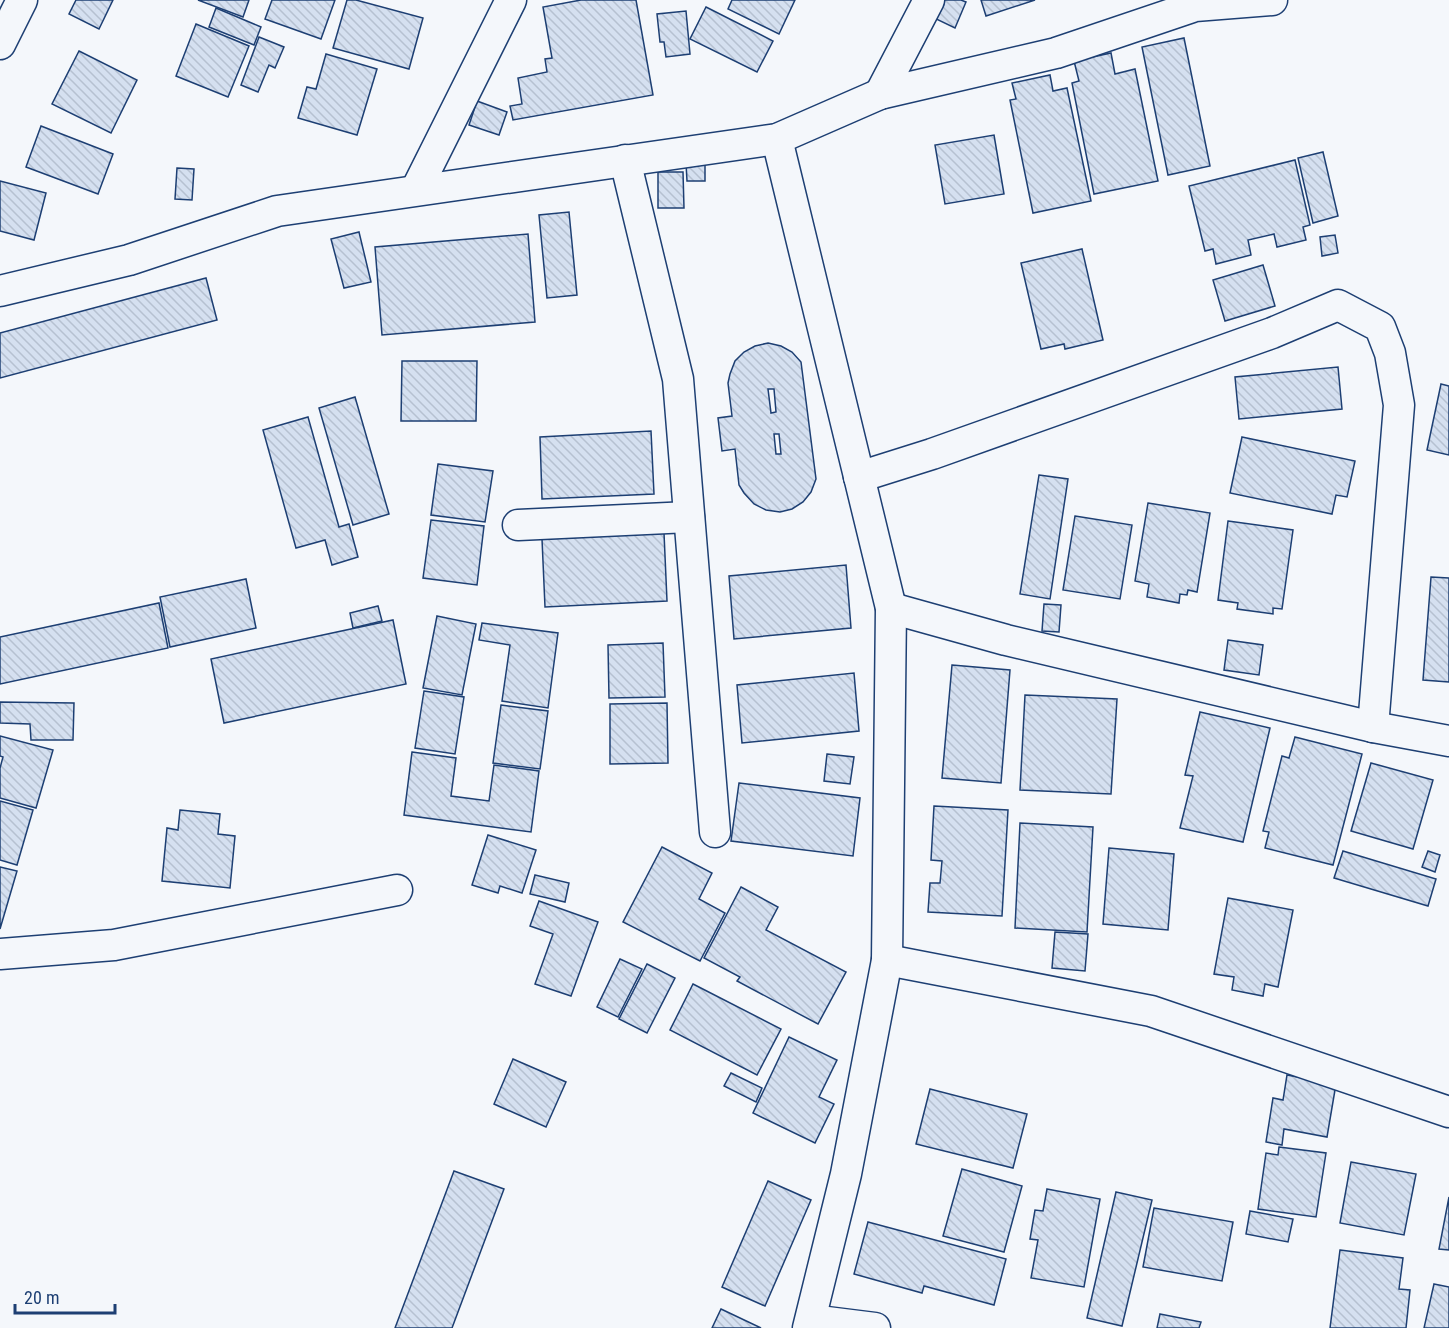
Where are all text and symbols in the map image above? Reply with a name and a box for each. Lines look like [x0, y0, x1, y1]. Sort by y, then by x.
scale bar [15, 1277, 116, 1315]
text: 20 m [24, 1287, 59, 1308]

